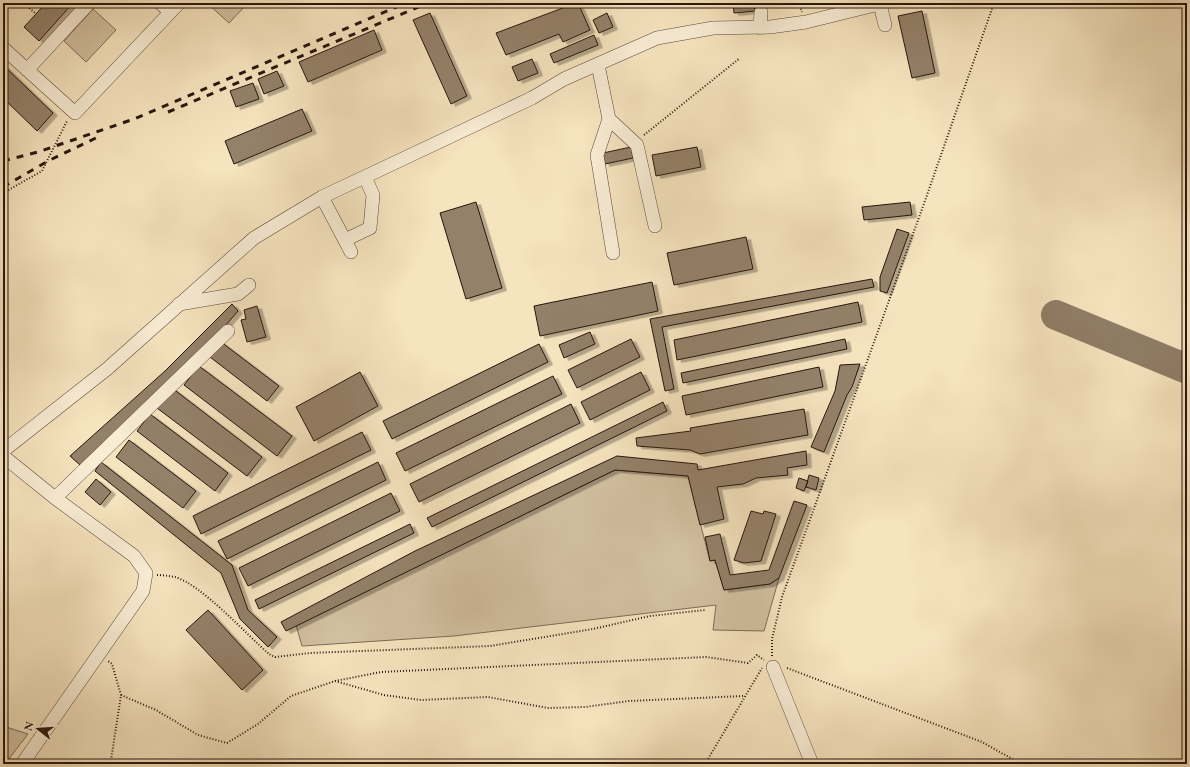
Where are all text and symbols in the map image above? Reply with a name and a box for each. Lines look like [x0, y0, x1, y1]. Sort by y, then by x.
north arrow [18, 709, 58, 749]
text: N [20, 720, 36, 732]

